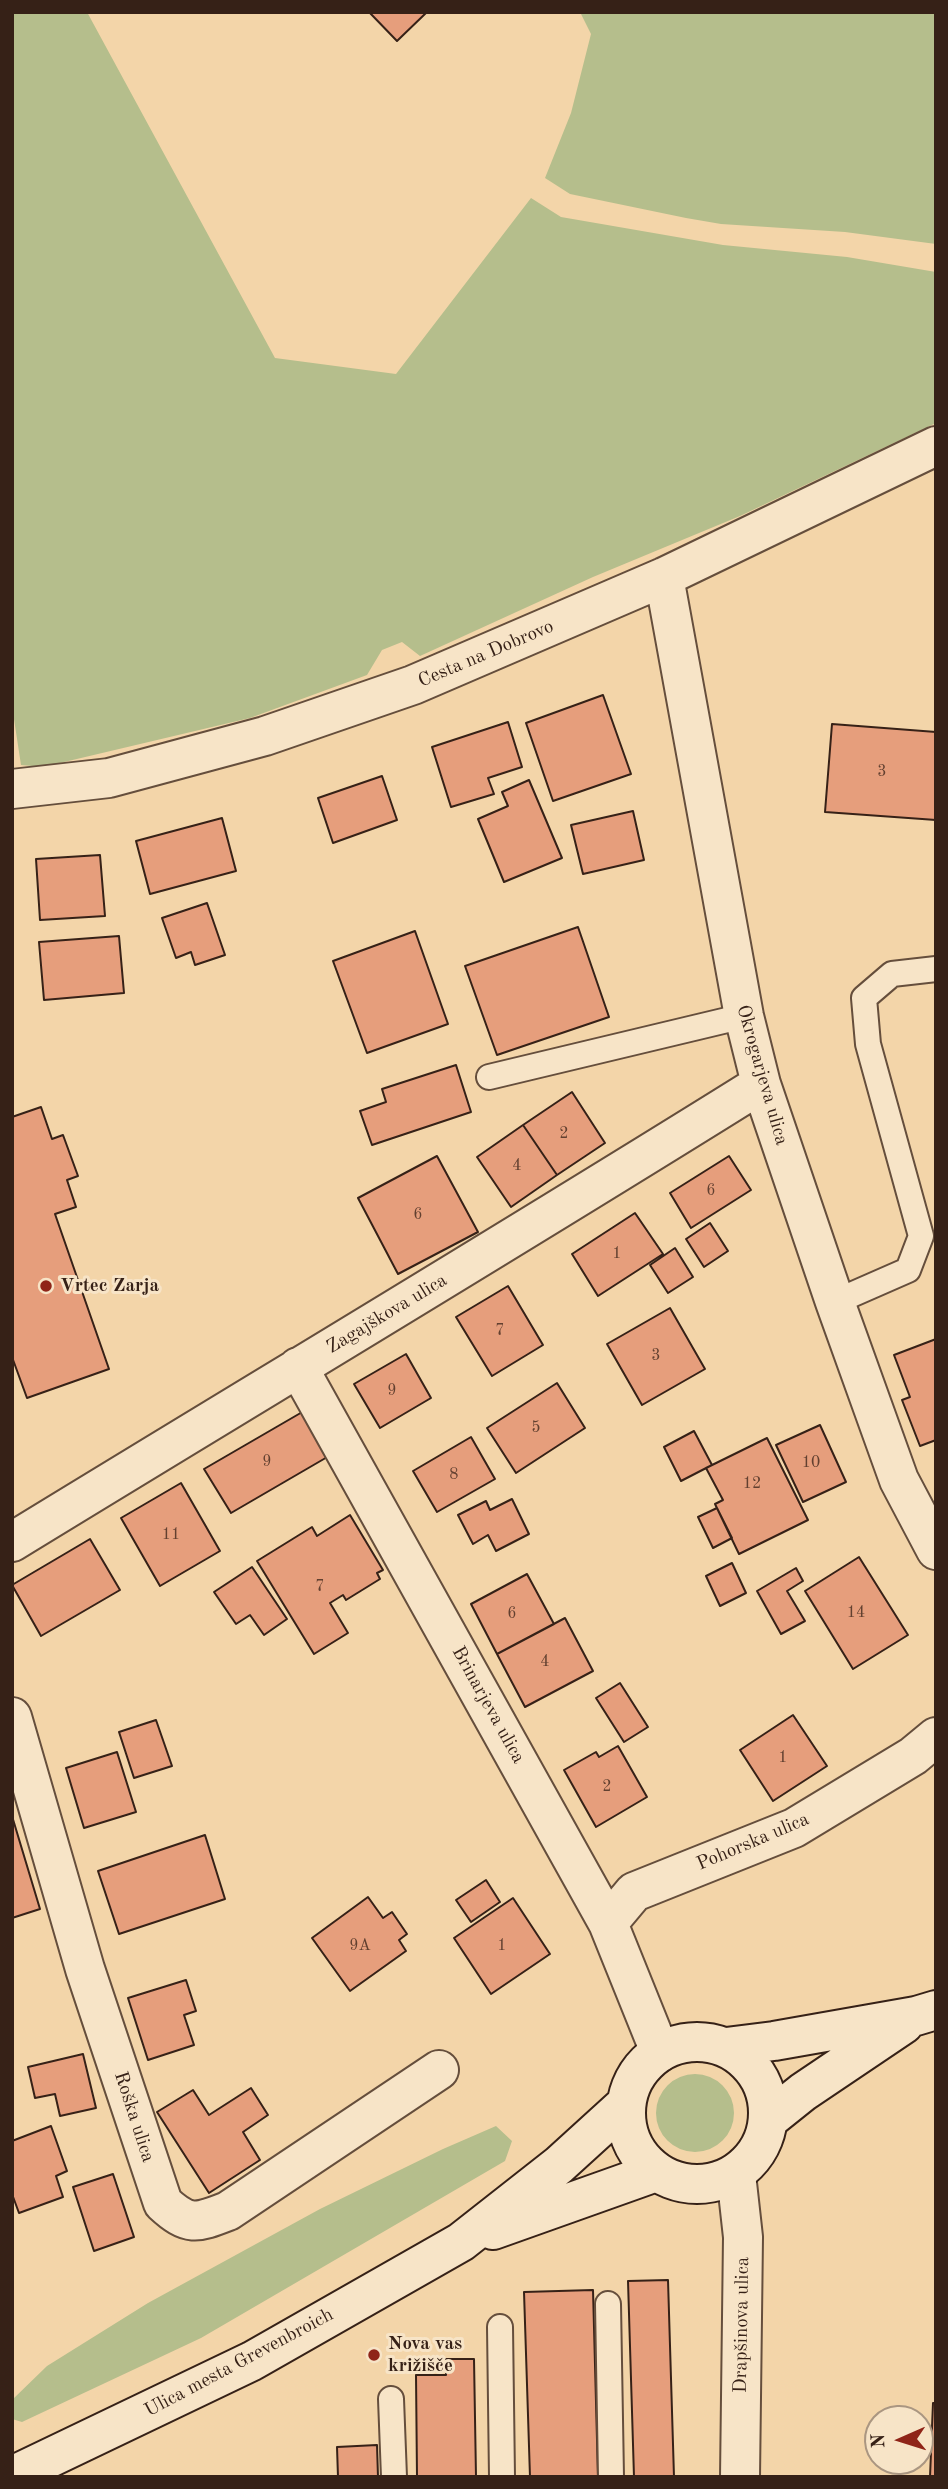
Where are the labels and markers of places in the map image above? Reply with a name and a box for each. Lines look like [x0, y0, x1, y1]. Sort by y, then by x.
place label: Vrtec Zarja [60, 1275, 159, 1297]
marker: Vrtec Zarja [38, 1278, 54, 1294]
place label: Nova vas križišče [388, 2333, 462, 2377]
marker: Nova vas križišče [366, 2347, 382, 2363]

